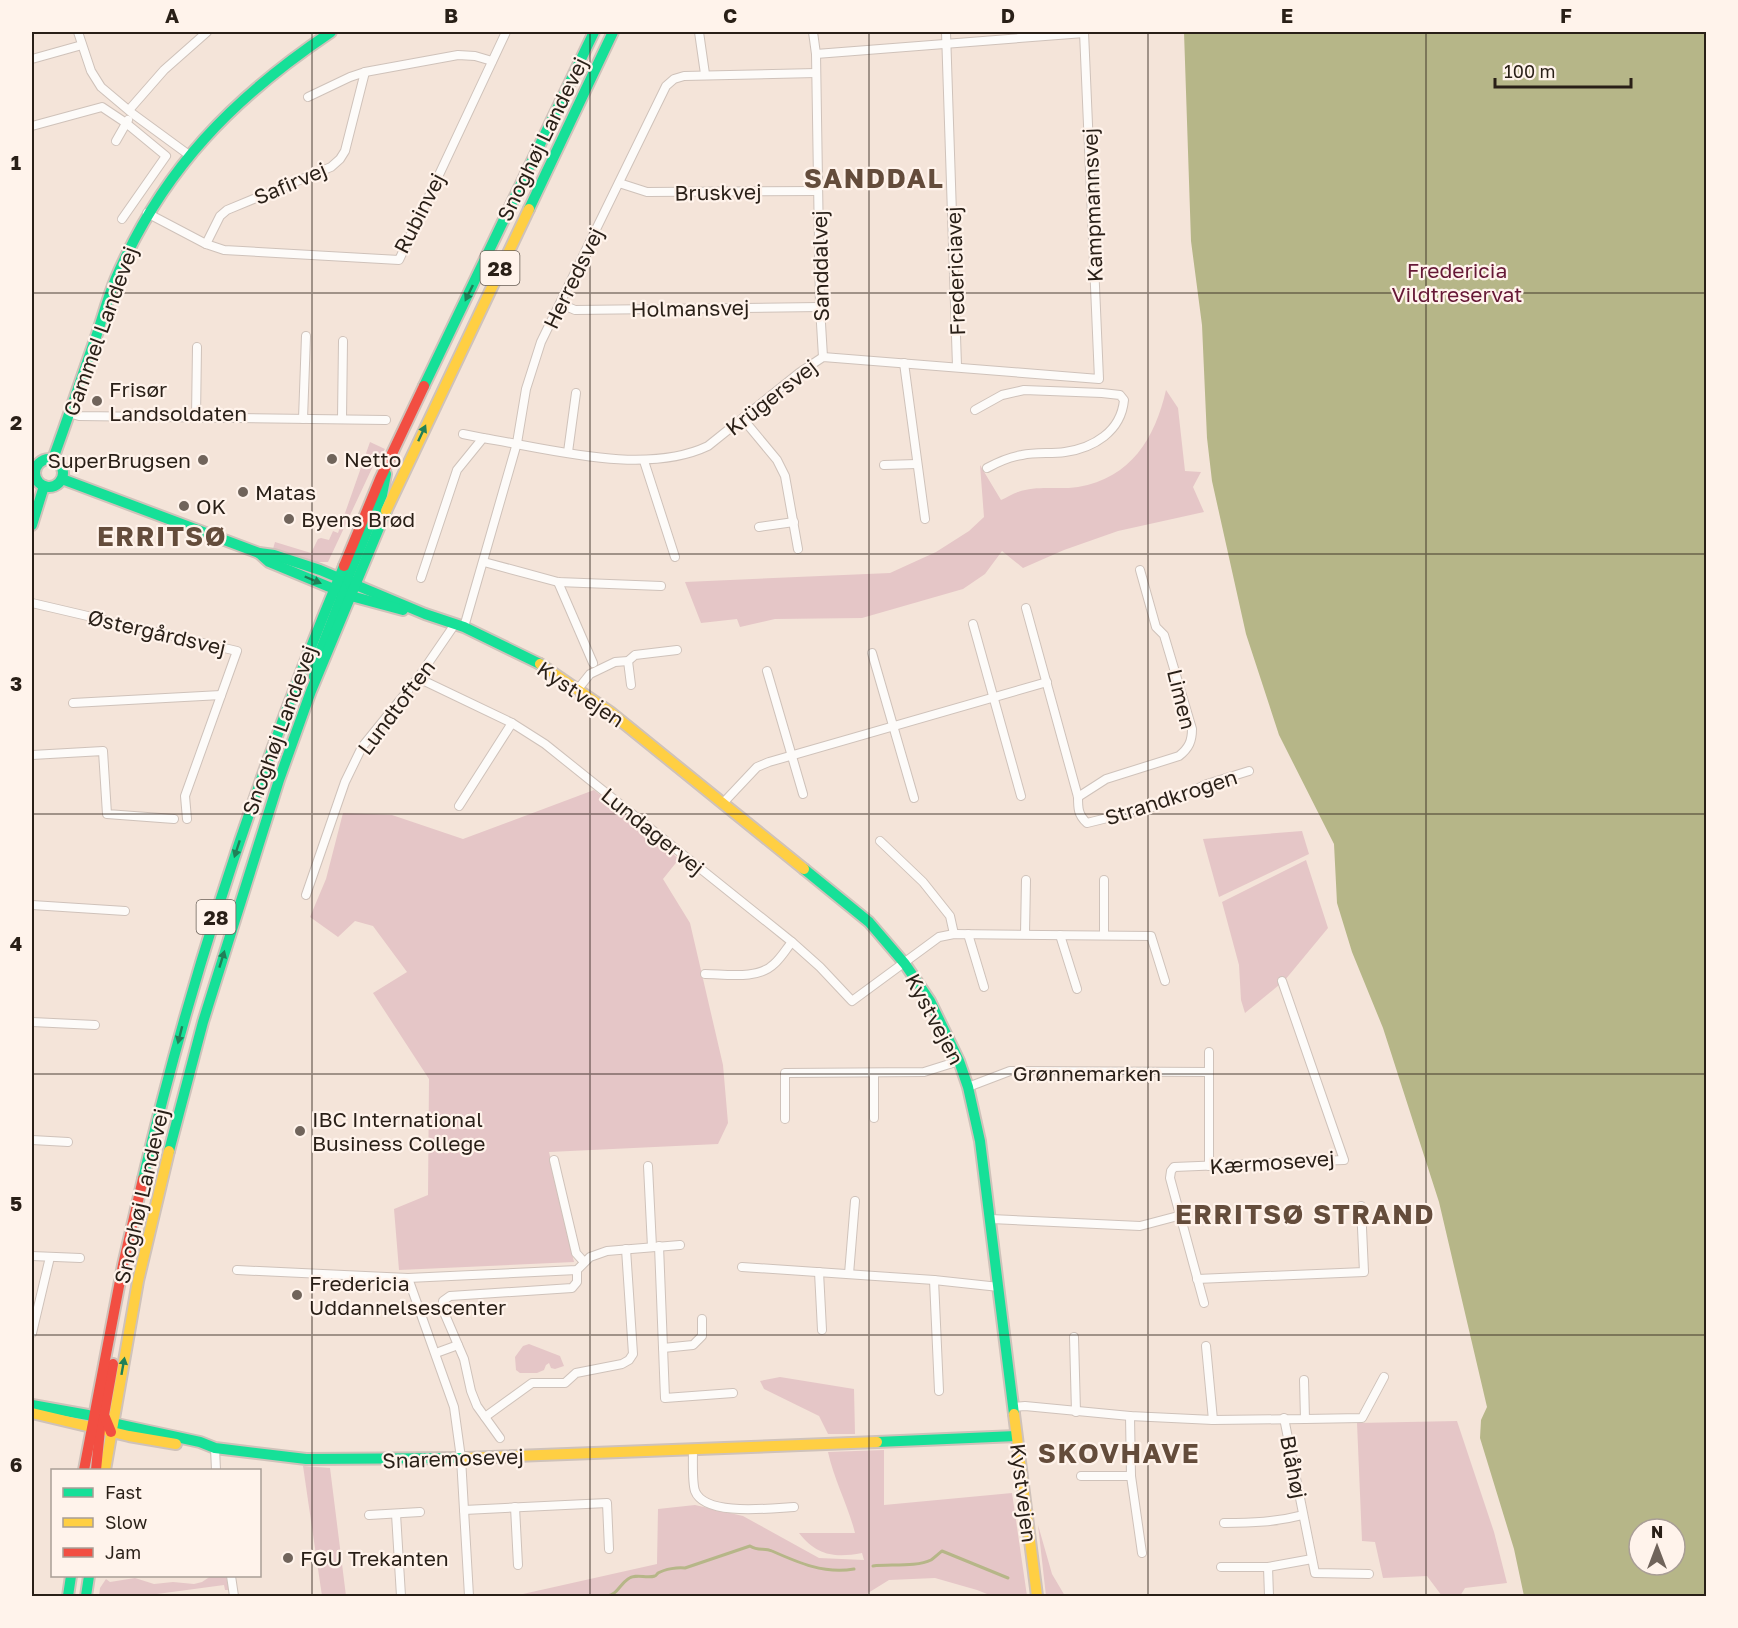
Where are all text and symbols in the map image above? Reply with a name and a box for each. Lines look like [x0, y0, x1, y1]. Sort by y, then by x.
text: A [165, 3, 179, 27]
text: B [444, 3, 458, 27]
text: C [723, 3, 737, 27]
text: D [1001, 3, 1015, 27]
text: E [1281, 3, 1293, 27]
text: F [1560, 3, 1572, 27]
scale bar [1495, 51, 1632, 89]
street label: Snoghøj Landevej [491, 53, 593, 225]
text: 100 m [1504, 60, 1555, 82]
street label: Kampmannsvej [1076, 127, 1108, 283]
text: 1 [11, 150, 21, 174]
street label: Safirvej [250, 156, 330, 210]
district label: SANDDAL [804, 162, 944, 194]
street label: Rubinvej [388, 168, 450, 258]
street label: Bruskvej [674, 178, 762, 206]
street label: Fredericiavej [940, 206, 970, 336]
street label: Sanddalvej [806, 210, 834, 322]
street label: Herredsvej [537, 223, 609, 333]
street label: Gammel Landevej [57, 243, 143, 419]
road number: 28 [480, 251, 520, 285]
park label: Fredericia Vildtreservat [1392, 257, 1523, 307]
one-way arrow [464, 284, 473, 301]
street label: Holmansvej [630, 294, 750, 322]
street label: Krügersvej [720, 353, 822, 441]
place label: Frisør Landsoldaten [109, 376, 247, 426]
marker: Frisør Landsoldaten [90, 394, 104, 408]
text: 2 [10, 410, 22, 434]
one-way arrow [417, 425, 426, 442]
place label: Netto [344, 446, 401, 472]
place label: SuperBrugsen [47, 447, 191, 473]
marker: Netto [325, 452, 339, 466]
marker: SuperBrugsen [196, 453, 210, 467]
place label: Matas [255, 479, 316, 505]
marker: Matas [236, 485, 250, 499]
place label: OK [196, 493, 226, 519]
marker: OK [177, 499, 191, 513]
place label: Byens Brød [301, 506, 415, 532]
marker: Byens Brød [282, 512, 296, 526]
district label: ERRITSØ [97, 520, 227, 552]
one-way arrow [304, 575, 322, 585]
street label: Østergårdsvej [85, 603, 229, 661]
street label: Snoghøj Landevej [236, 641, 322, 819]
street label: Lundtoften [352, 654, 440, 760]
street label: Kystvejen [532, 655, 630, 733]
street label: Limen [1162, 666, 1202, 732]
text: 3 [10, 671, 22, 695]
street label: Strandkrogen [1102, 763, 1240, 831]
street label: Lundagervej [596, 782, 710, 880]
one-way arrow [232, 840, 241, 858]
road number: 28 [196, 900, 236, 934]
text: 4 [10, 931, 22, 955]
one-way arrow [218, 950, 227, 968]
street label: Kystvejen [900, 969, 970, 1069]
one-way arrow [174, 1026, 184, 1044]
street label: Grønnemarken [1013, 1060, 1161, 1086]
street label: Snoghøj Landevej [108, 1106, 174, 1286]
place label: IBC International Business College [312, 1106, 486, 1156]
marker: IBC International Business College [293, 1124, 307, 1138]
street label: Kærmosevej [1209, 1145, 1335, 1179]
text: 5 [10, 1191, 22, 1215]
district label: ERRITSØ STRAND [1175, 1198, 1435, 1230]
place label: Fredericia Uddannelsescenter [309, 1270, 506, 1320]
marker: Fredericia Uddannelsescenter [290, 1288, 304, 1302]
one-way arrow [119, 1356, 128, 1375]
street label: Blåhøj [1275, 1433, 1313, 1501]
district label: SKOVHAVE [1038, 1437, 1200, 1469]
street label: Kystvejen [1005, 1442, 1043, 1544]
street label: Snaremosevej [382, 1443, 524, 1473]
text: 6 [10, 1452, 22, 1476]
legend [51, 1469, 261, 1577]
text: Fast [105, 1481, 142, 1503]
text: Slow [105, 1511, 148, 1533]
north arrow [1627, 1517, 1687, 1577]
text: N [1651, 1522, 1663, 1542]
text: Jam [105, 1541, 141, 1563]
place label: FGU Trekanten [300, 1545, 449, 1571]
marker: FGU Trekanten [281, 1551, 295, 1565]

